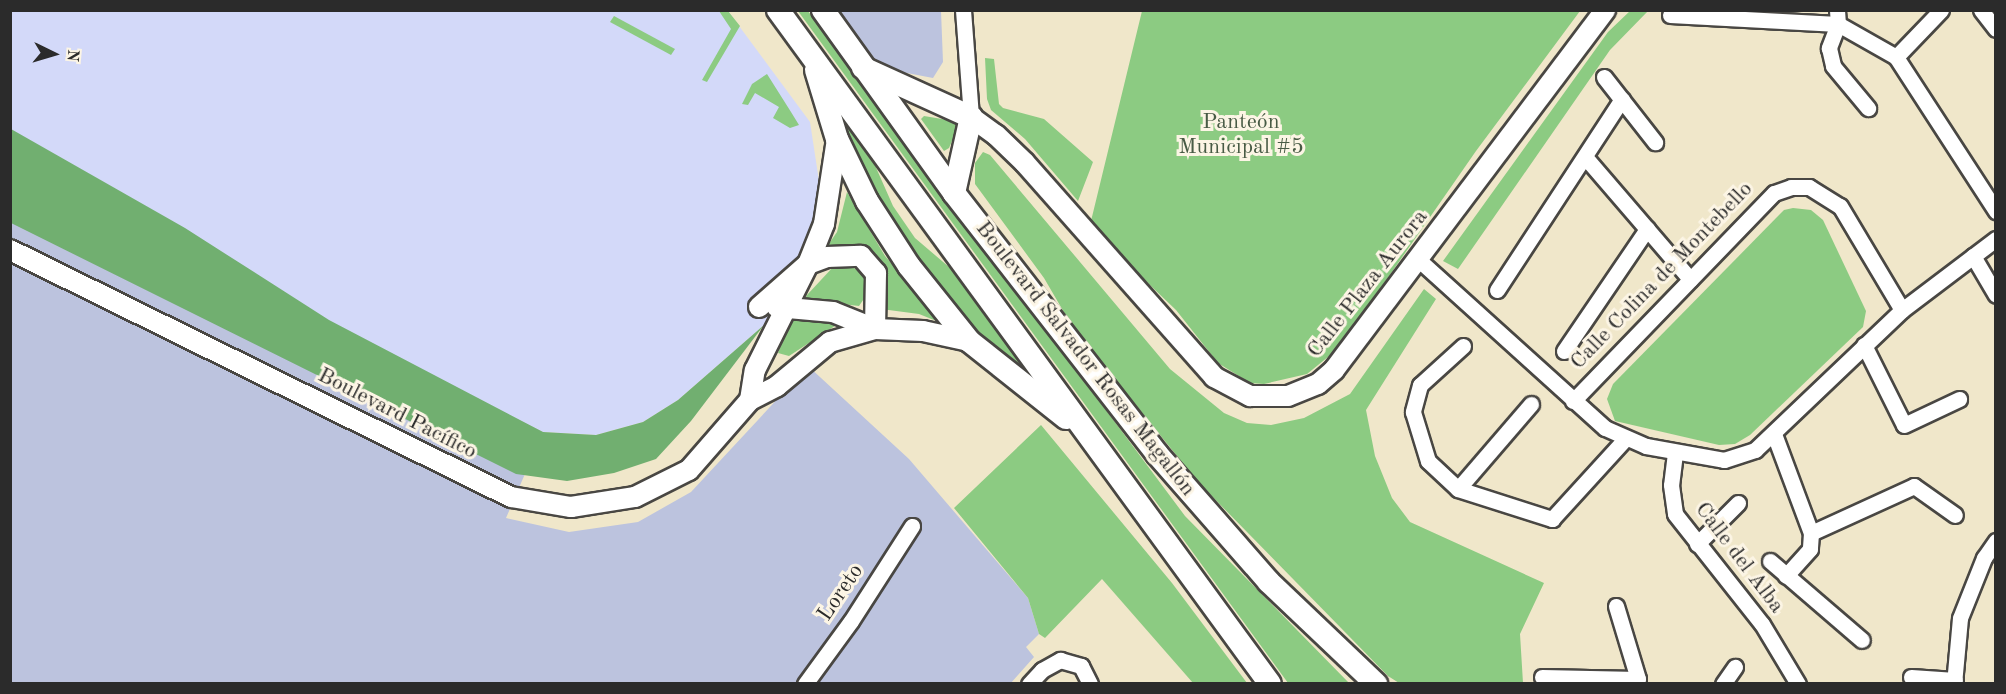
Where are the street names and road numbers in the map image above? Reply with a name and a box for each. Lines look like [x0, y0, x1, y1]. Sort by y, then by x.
street label: Calle Colina de Montebello [1565, 176, 1759, 376]
street label: Calle Plaza Aurora [1302, 205, 1434, 363]
street label: Boulevard Salvador Rosas Magallón [969, 216, 1201, 502]
street label: Boulevard Pacífico [313, 363, 481, 465]
street label: Calle del Alba [1689, 497, 1789, 619]
street label: Loreto [812, 559, 870, 627]

